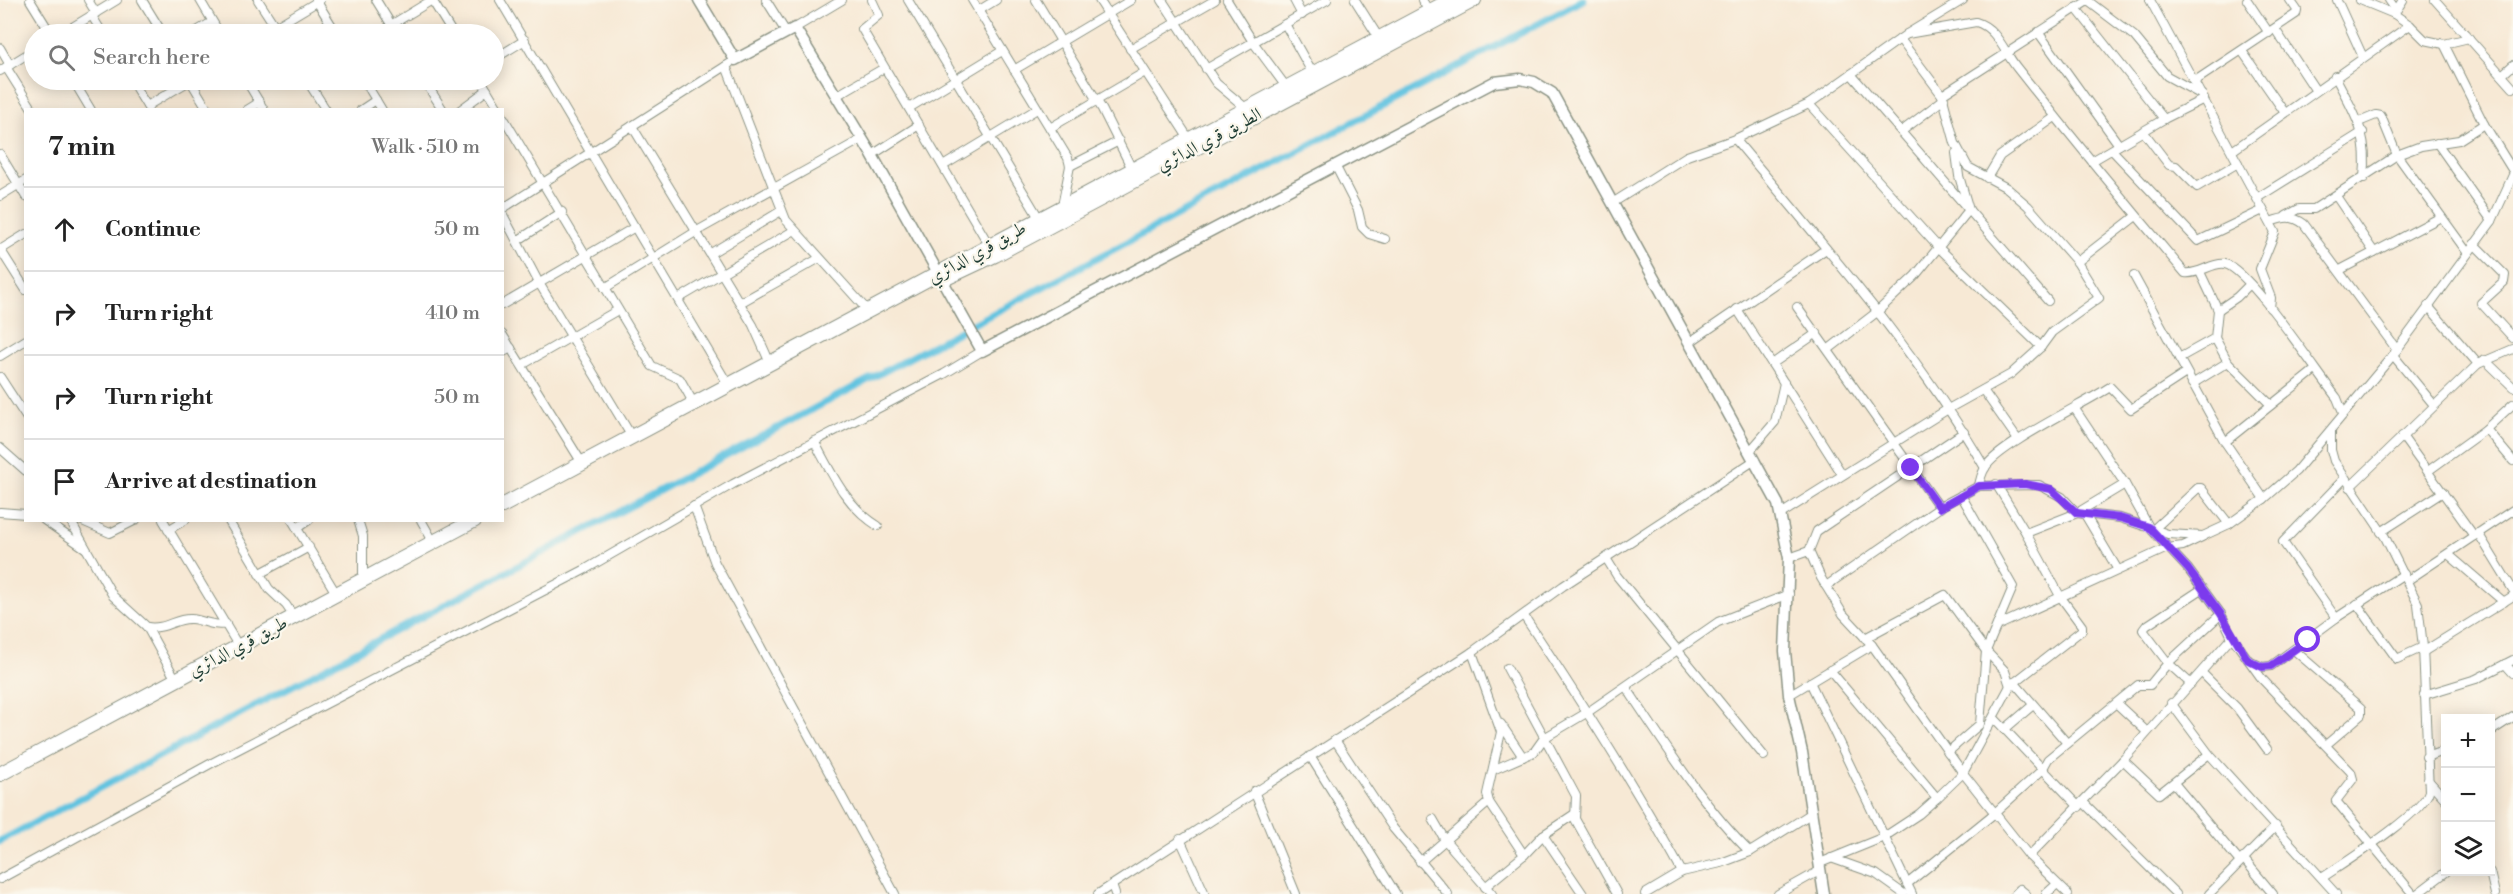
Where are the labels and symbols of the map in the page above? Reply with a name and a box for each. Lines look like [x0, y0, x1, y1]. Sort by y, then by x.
street label: الطريق قري الدائري [1152, 103, 1267, 180]
street label: طريق قري الدائري [924, 217, 1032, 292]
route end [1897, 454, 1923, 480]
street label: طريق قري الدائري [184, 611, 293, 685]
route start [2294, 626, 2320, 652]

